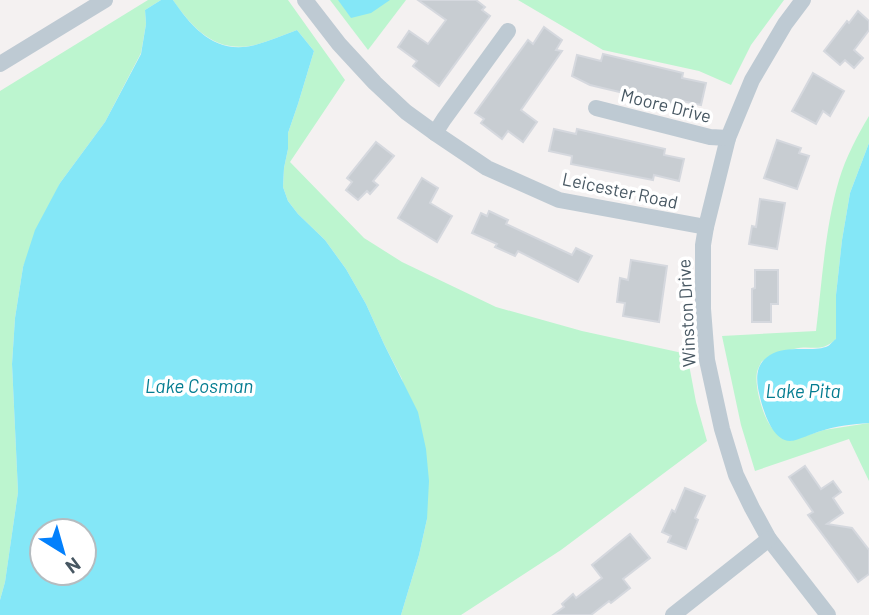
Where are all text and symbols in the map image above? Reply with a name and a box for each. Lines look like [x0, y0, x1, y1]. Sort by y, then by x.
street label: Moore Drive [619, 83, 714, 127]
street label: Leicester Road [560, 167, 680, 213]
street label: Winston Drive [672, 258, 700, 368]
water label: Lake Cosman [145, 374, 253, 397]
water label: Lake Pita [765, 379, 841, 402]
north arrow [28, 517, 98, 587]
text: N [62, 553, 86, 579]

